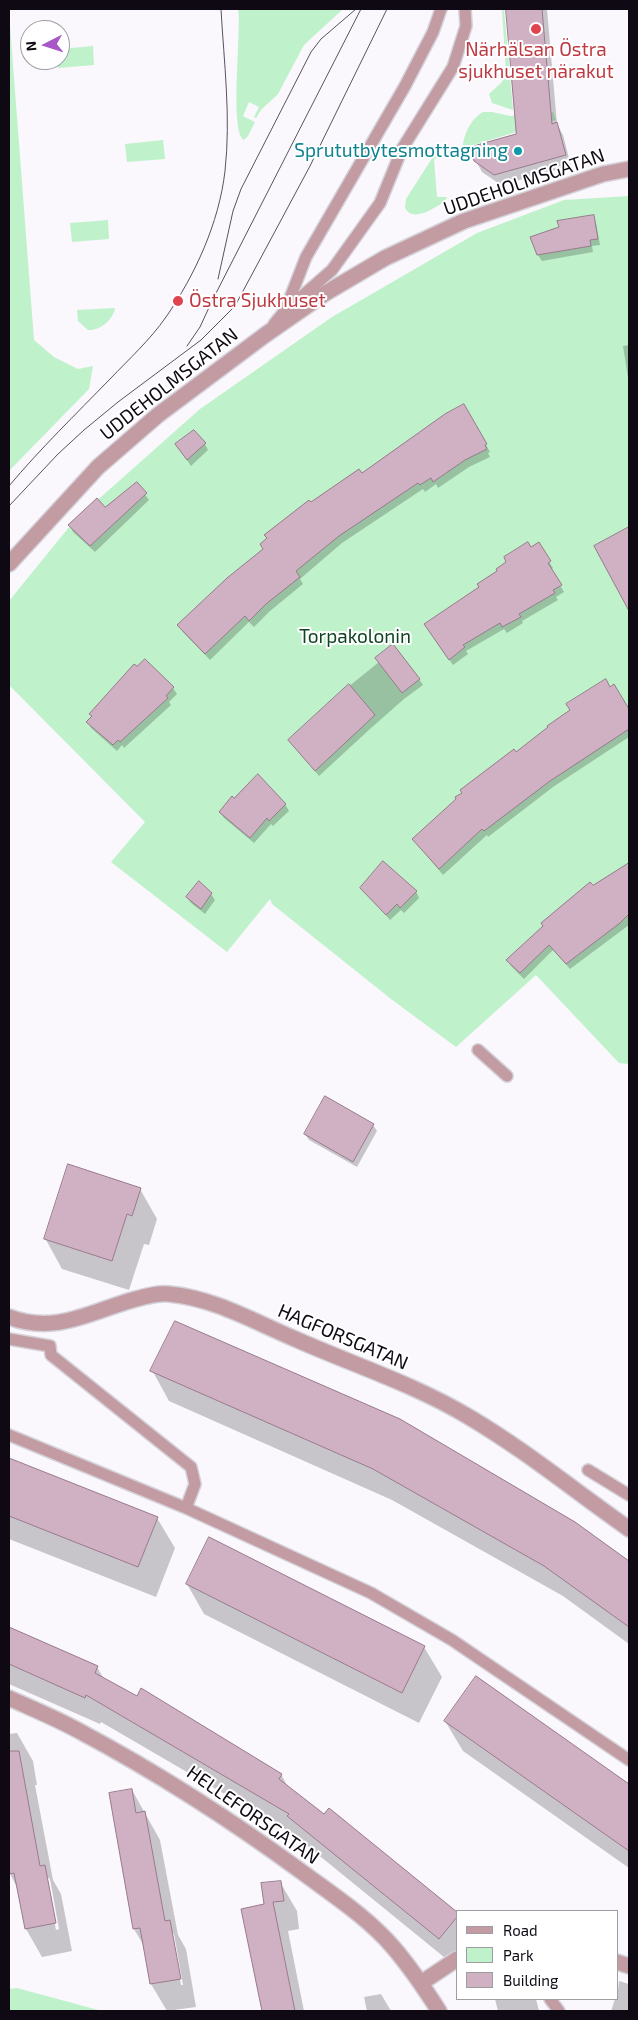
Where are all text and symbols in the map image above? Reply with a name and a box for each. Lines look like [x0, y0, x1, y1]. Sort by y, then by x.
north arrow [20, 20, 70, 70]
marker: Närhälsan Östra sjukhuset närakut [529, 22, 543, 36]
place label: Närhälsan Östra sjukhuset närakut [458, 39, 614, 83]
text: N [22, 40, 39, 52]
place label: Sprututbytesmottagning [294, 140, 508, 162]
street label: UDDEHOLMSGATAN [441, 144, 607, 220]
marker: Sprututbytesmottagning [512, 145, 524, 157]
place label: Östra Sjukhuset [189, 290, 326, 312]
marker: Östra Sjukhuset [171, 294, 185, 308]
street label: UDDEHOLMSGATAN [95, 323, 243, 445]
park label: Torpakolonin [299, 626, 411, 648]
street label: HAGFORSGATAN [274, 1299, 412, 1375]
street label: HELLEFORSGATAN [182, 1761, 324, 1869]
legend [456, 1910, 618, 2000]
text: Road [503, 1921, 538, 1939]
text: Park [503, 1946, 534, 1964]
text: Building [503, 1971, 558, 1989]

